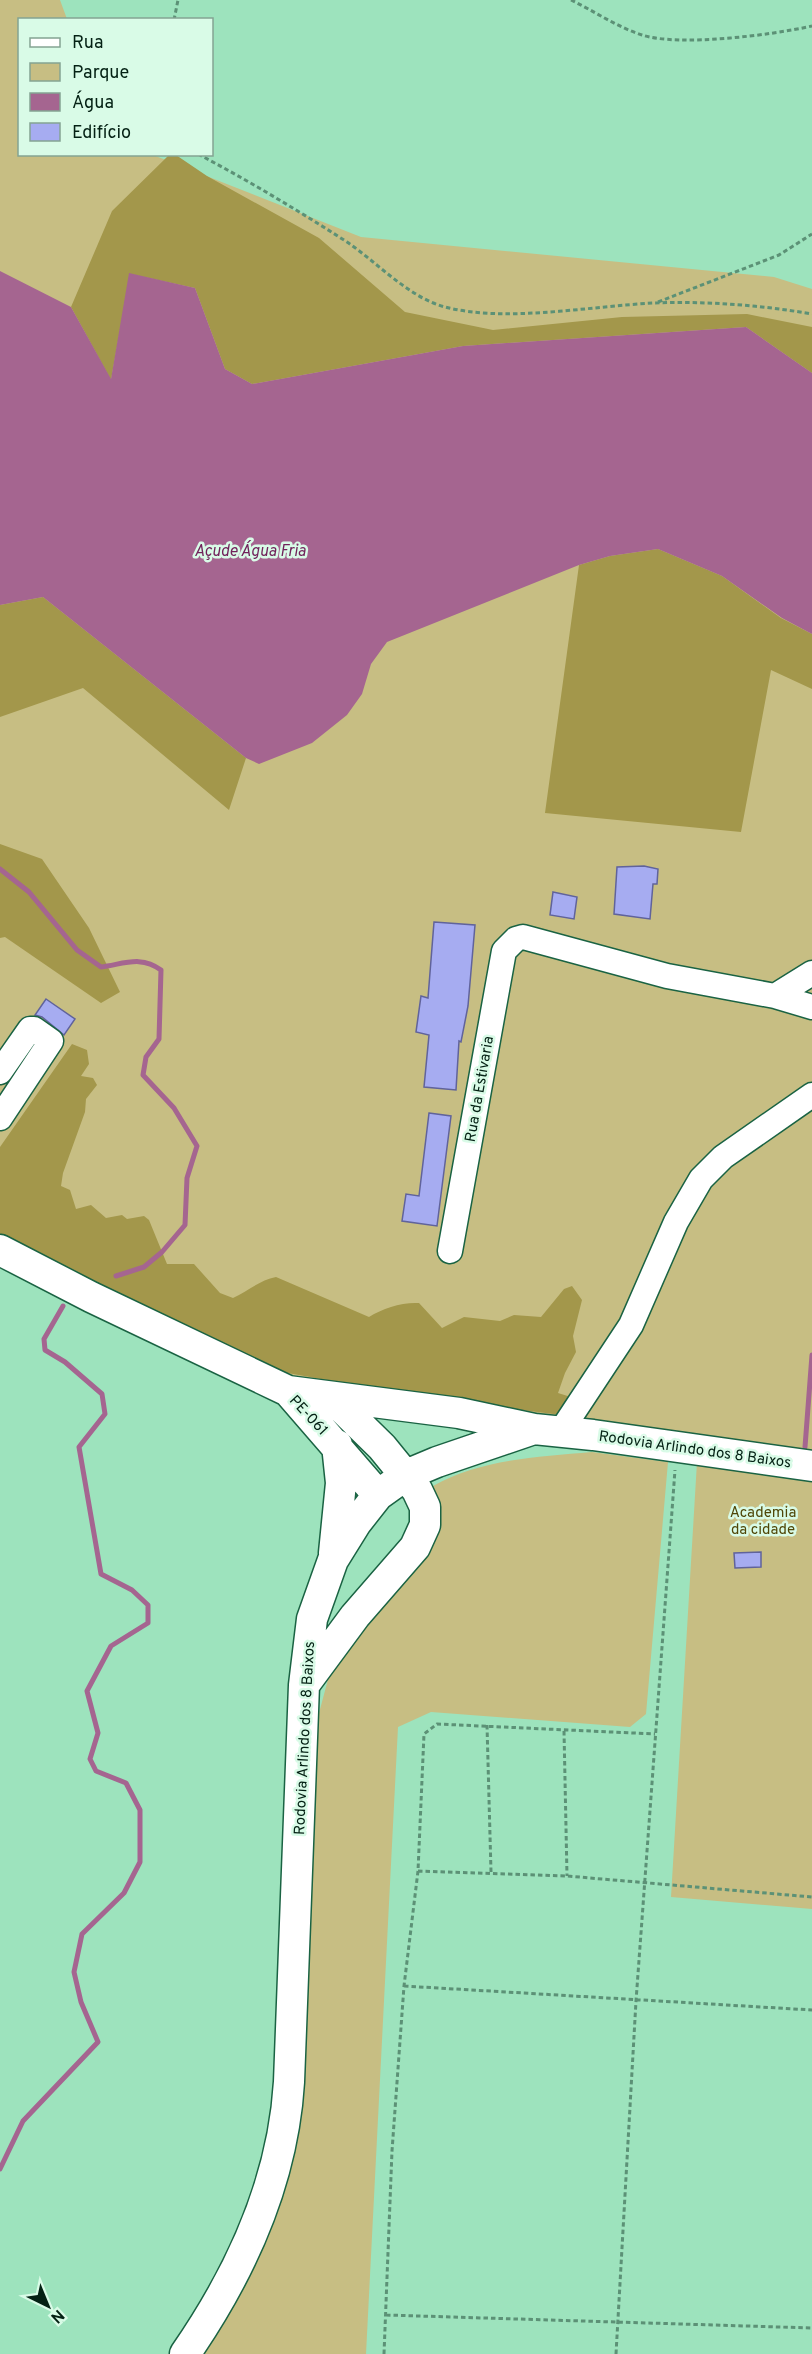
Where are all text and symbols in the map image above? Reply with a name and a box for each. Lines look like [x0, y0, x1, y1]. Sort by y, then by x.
legend [18, 18, 213, 156]
text: Rua [72, 32, 103, 55]
text: Parque [72, 62, 129, 85]
text: Água [72, 90, 114, 115]
text: Edifício [72, 122, 131, 145]
water label: Açude Água Fria [194, 540, 307, 562]
street label: Rua da Estivaria [462, 1035, 499, 1144]
street label: PE-061 [284, 1392, 331, 1440]
street label: Rodovia Arlindo dos 8 Baixos [597, 1428, 792, 1473]
park label: Academia da cidade [730, 1504, 796, 1540]
street label: Rodovia Arlindo dos 8 Baixos [291, 1641, 320, 1835]
north arrow [18, 2276, 78, 2336]
text: N [46, 2304, 68, 2327]

